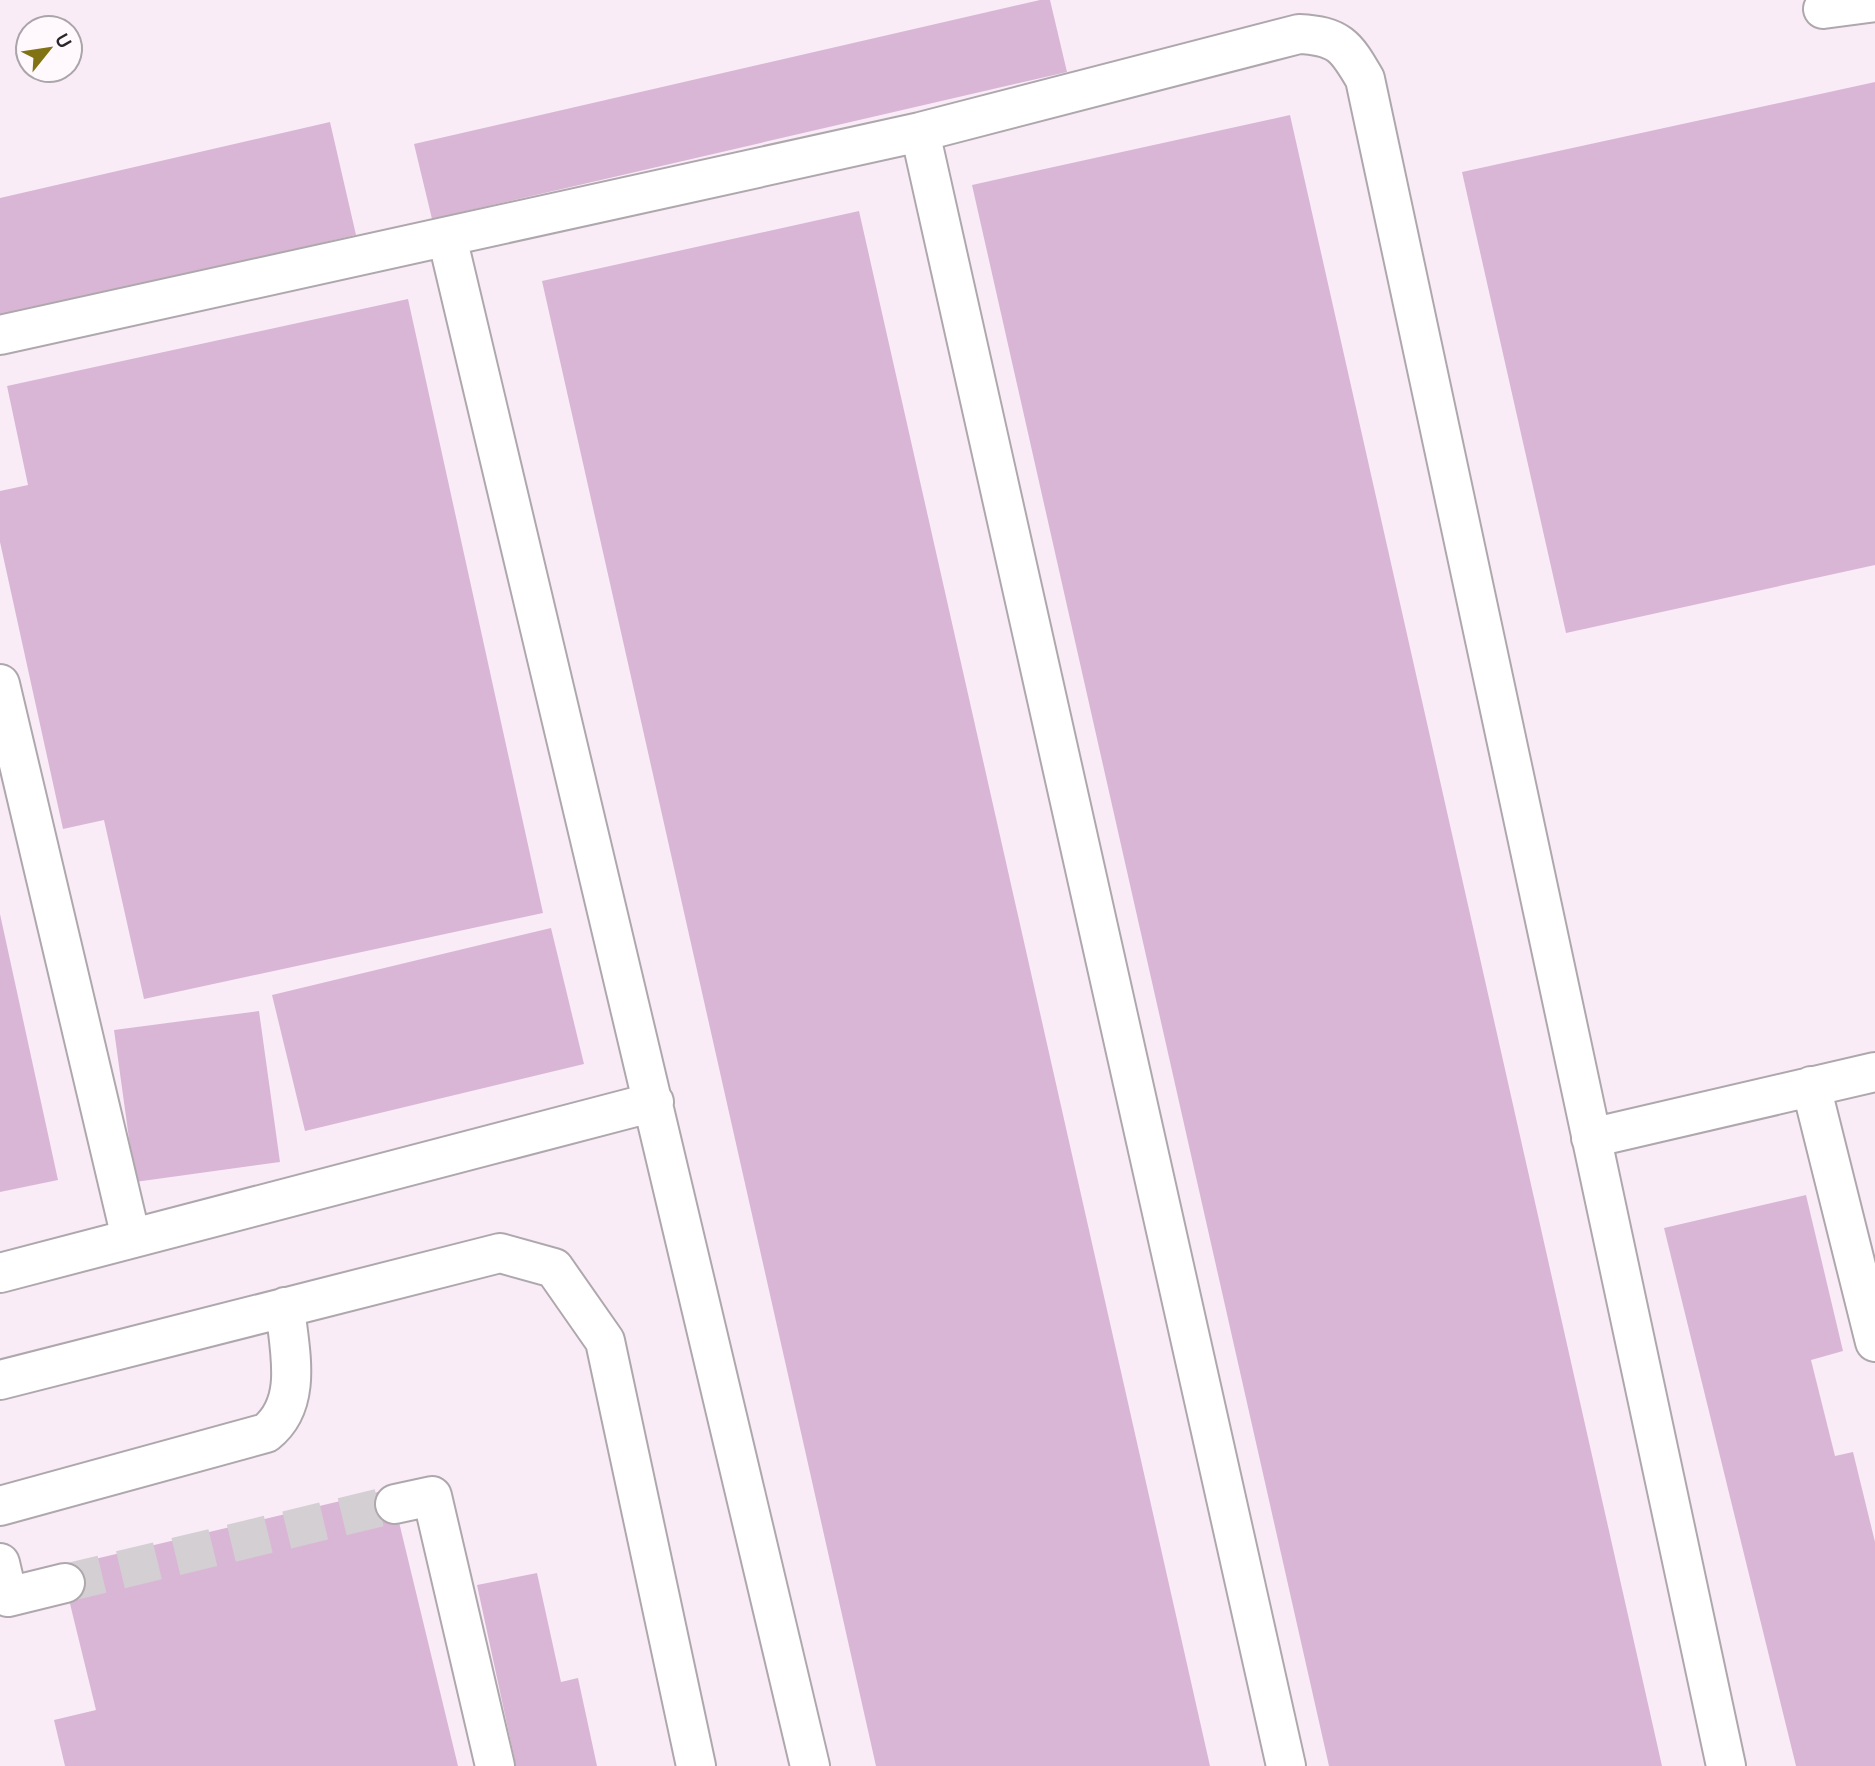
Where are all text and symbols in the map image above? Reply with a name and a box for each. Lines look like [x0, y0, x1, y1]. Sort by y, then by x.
north arrow [14, 14, 84, 84]
text: U [48, 30, 76, 53]

